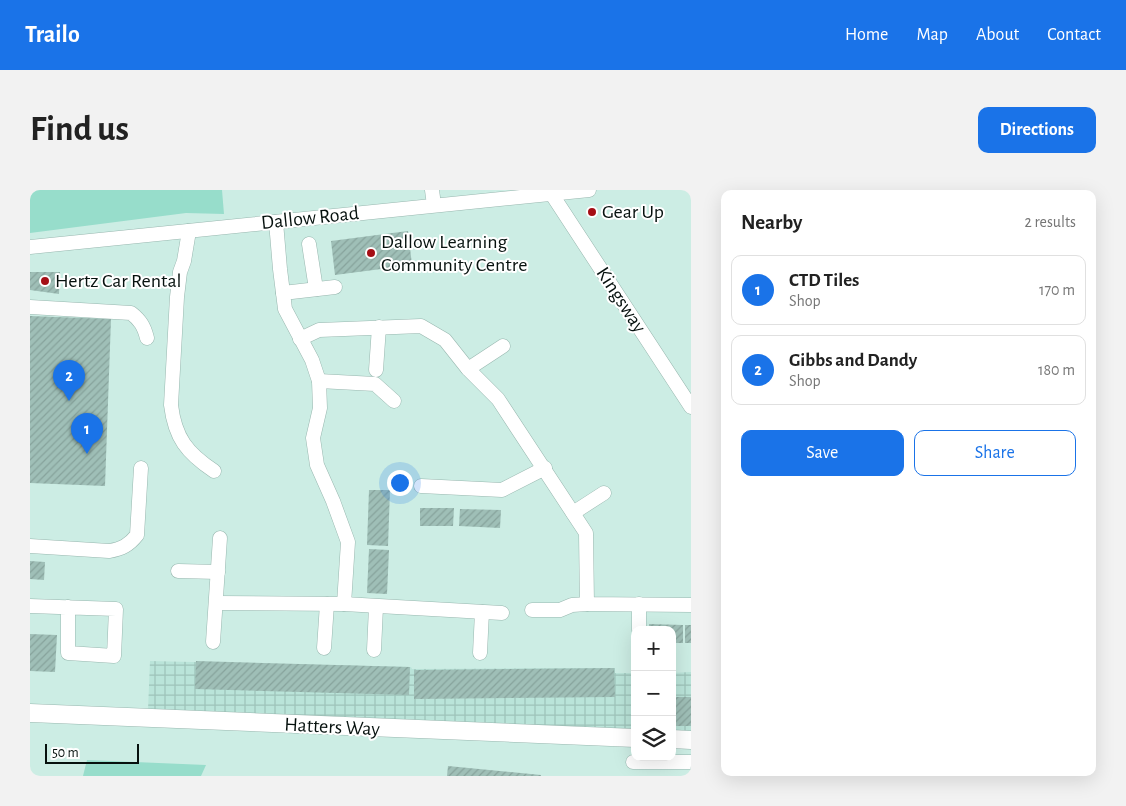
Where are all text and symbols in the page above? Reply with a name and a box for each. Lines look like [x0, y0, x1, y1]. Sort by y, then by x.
text: Trailo [25, 23, 80, 47]
text: Home [845, 26, 888, 44]
text: Map [916, 26, 948, 44]
text: About [976, 26, 1019, 44]
text: Contact [1047, 26, 1101, 44]
button: Directions [978, 107, 1096, 153]
text: Find us [30, 112, 129, 147]
place label: Gear Up [602, 202, 664, 222]
street label: Dallow Road [260, 203, 360, 233]
marker: Gear Up [586, 206, 598, 218]
text: Nearby [741, 212, 802, 233]
text: 2 results [1024, 214, 1076, 230]
place label: Dallow Learning Community Centre [381, 232, 527, 275]
marker: Dallow Learning Community Centre [365, 247, 377, 259]
street label: Kingsway [592, 264, 650, 337]
place label: Hertz Car Rental [55, 271, 182, 291]
text: CTD Tiles [789, 271, 859, 290]
marker: Hertz Car Rental [39, 275, 51, 287]
text: 1 [755, 282, 761, 298]
text: 170 m [1039, 282, 1075, 298]
text: Shop [789, 293, 821, 309]
text: Gibbs and Dandy [789, 351, 917, 370]
pin: 2 [53, 360, 85, 401]
text: 2 [754, 362, 762, 378]
text: 180 m [1038, 362, 1075, 378]
text: Shop [789, 373, 821, 389]
pin: 1 [71, 413, 103, 454]
button: Save [741, 430, 904, 476]
button: Share [914, 430, 1076, 476]
your location [387, 470, 413, 496]
map controls [631, 626, 676, 761]
button: + [631, 626, 676, 671]
button: − [631, 671, 676, 716]
street label: Hatters Way [284, 715, 381, 740]
button: layers [631, 716, 676, 761]
scale bar [45, 741, 139, 764]
text: 50 m [52, 746, 79, 760]

